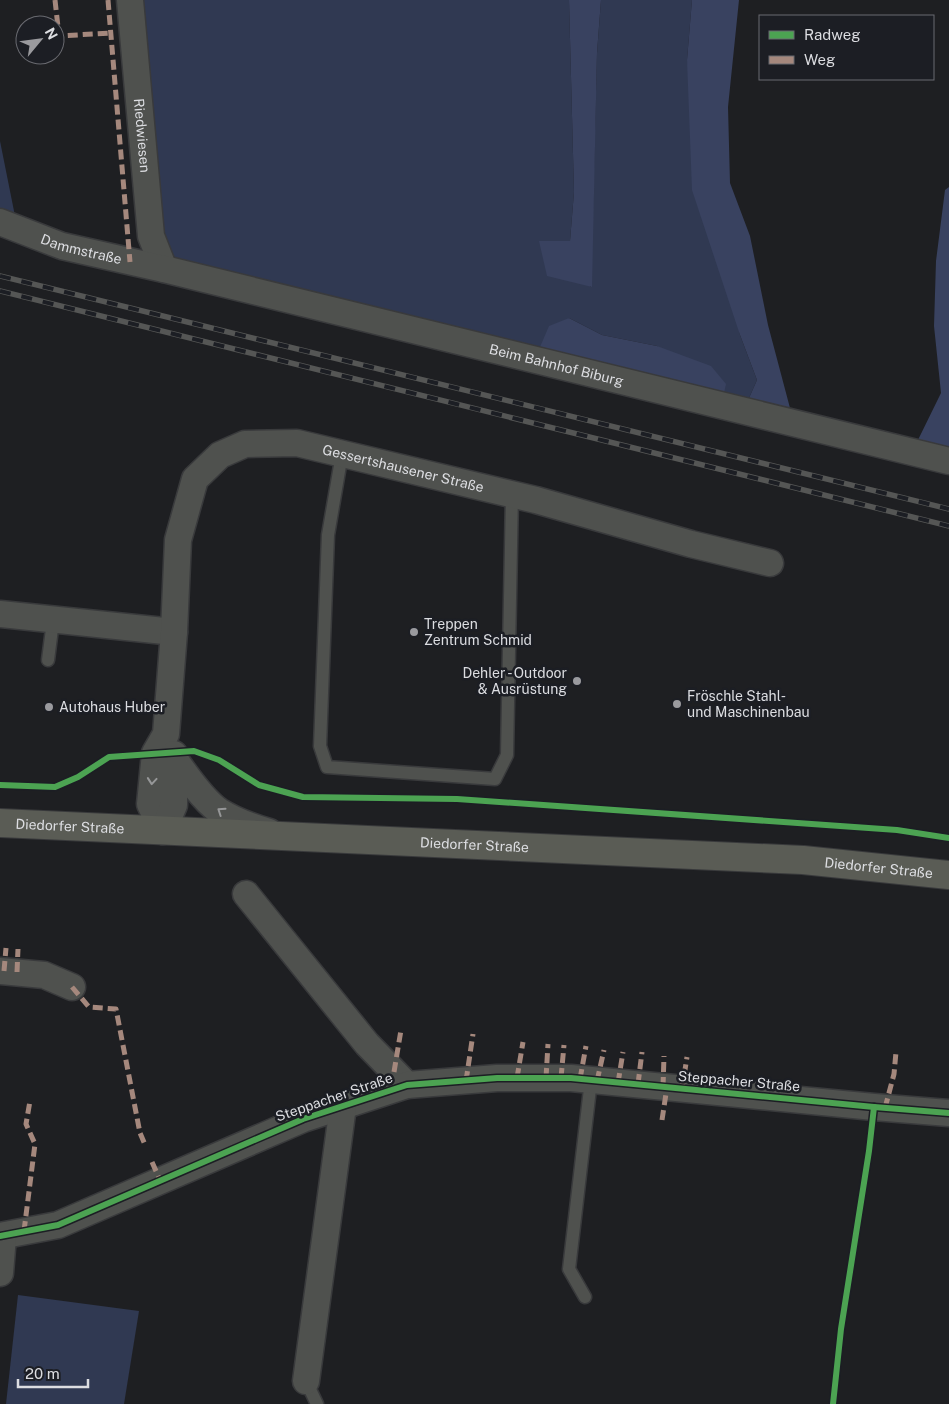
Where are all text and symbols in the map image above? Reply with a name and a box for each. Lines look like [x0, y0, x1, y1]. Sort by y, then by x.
north arrow [15, 15, 65, 65]
legend [759, 15, 934, 80]
text: N [42, 25, 61, 42]
text: Radweg [804, 26, 861, 43]
text: Weg [804, 51, 835, 68]
street label: Riedwiesen [131, 98, 153, 173]
street label: Dammstraße [39, 231, 123, 267]
street label: Beim Bahnhof Biburg [488, 341, 626, 389]
street label: Gessertshausener Straße [321, 441, 486, 495]
place label: Treppen Zentrum Schmid [424, 616, 532, 648]
marker: Treppen Zentrum Schmid [408, 626, 420, 638]
place label: Dehler - Outdoor & Ausrüstung [462, 665, 567, 697]
marker: Dehler - Outdoor & Ausrüstung [571, 675, 583, 687]
place label: Fröschle Stahl- und Maschinenbau [687, 688, 810, 720]
marker: Fröschle Stahl- und Maschinenbau [671, 698, 683, 710]
place label: Autohaus Huber [59, 699, 165, 715]
marker: Autohaus Huber [43, 701, 55, 713]
one-way arrow [147, 777, 158, 785]
one-way arrow [217, 808, 227, 817]
street label: Diedorfer Straße [15, 816, 125, 837]
street label: Diedorfer Straße [420, 834, 529, 855]
street label: Diedorfer Straße [824, 854, 934, 881]
street label: Steppacher Straße [677, 1068, 801, 1094]
street label: Steppacher Straße [273, 1069, 395, 1125]
scale bar [18, 1356, 88, 1388]
text: 20 m [25, 1365, 60, 1382]

